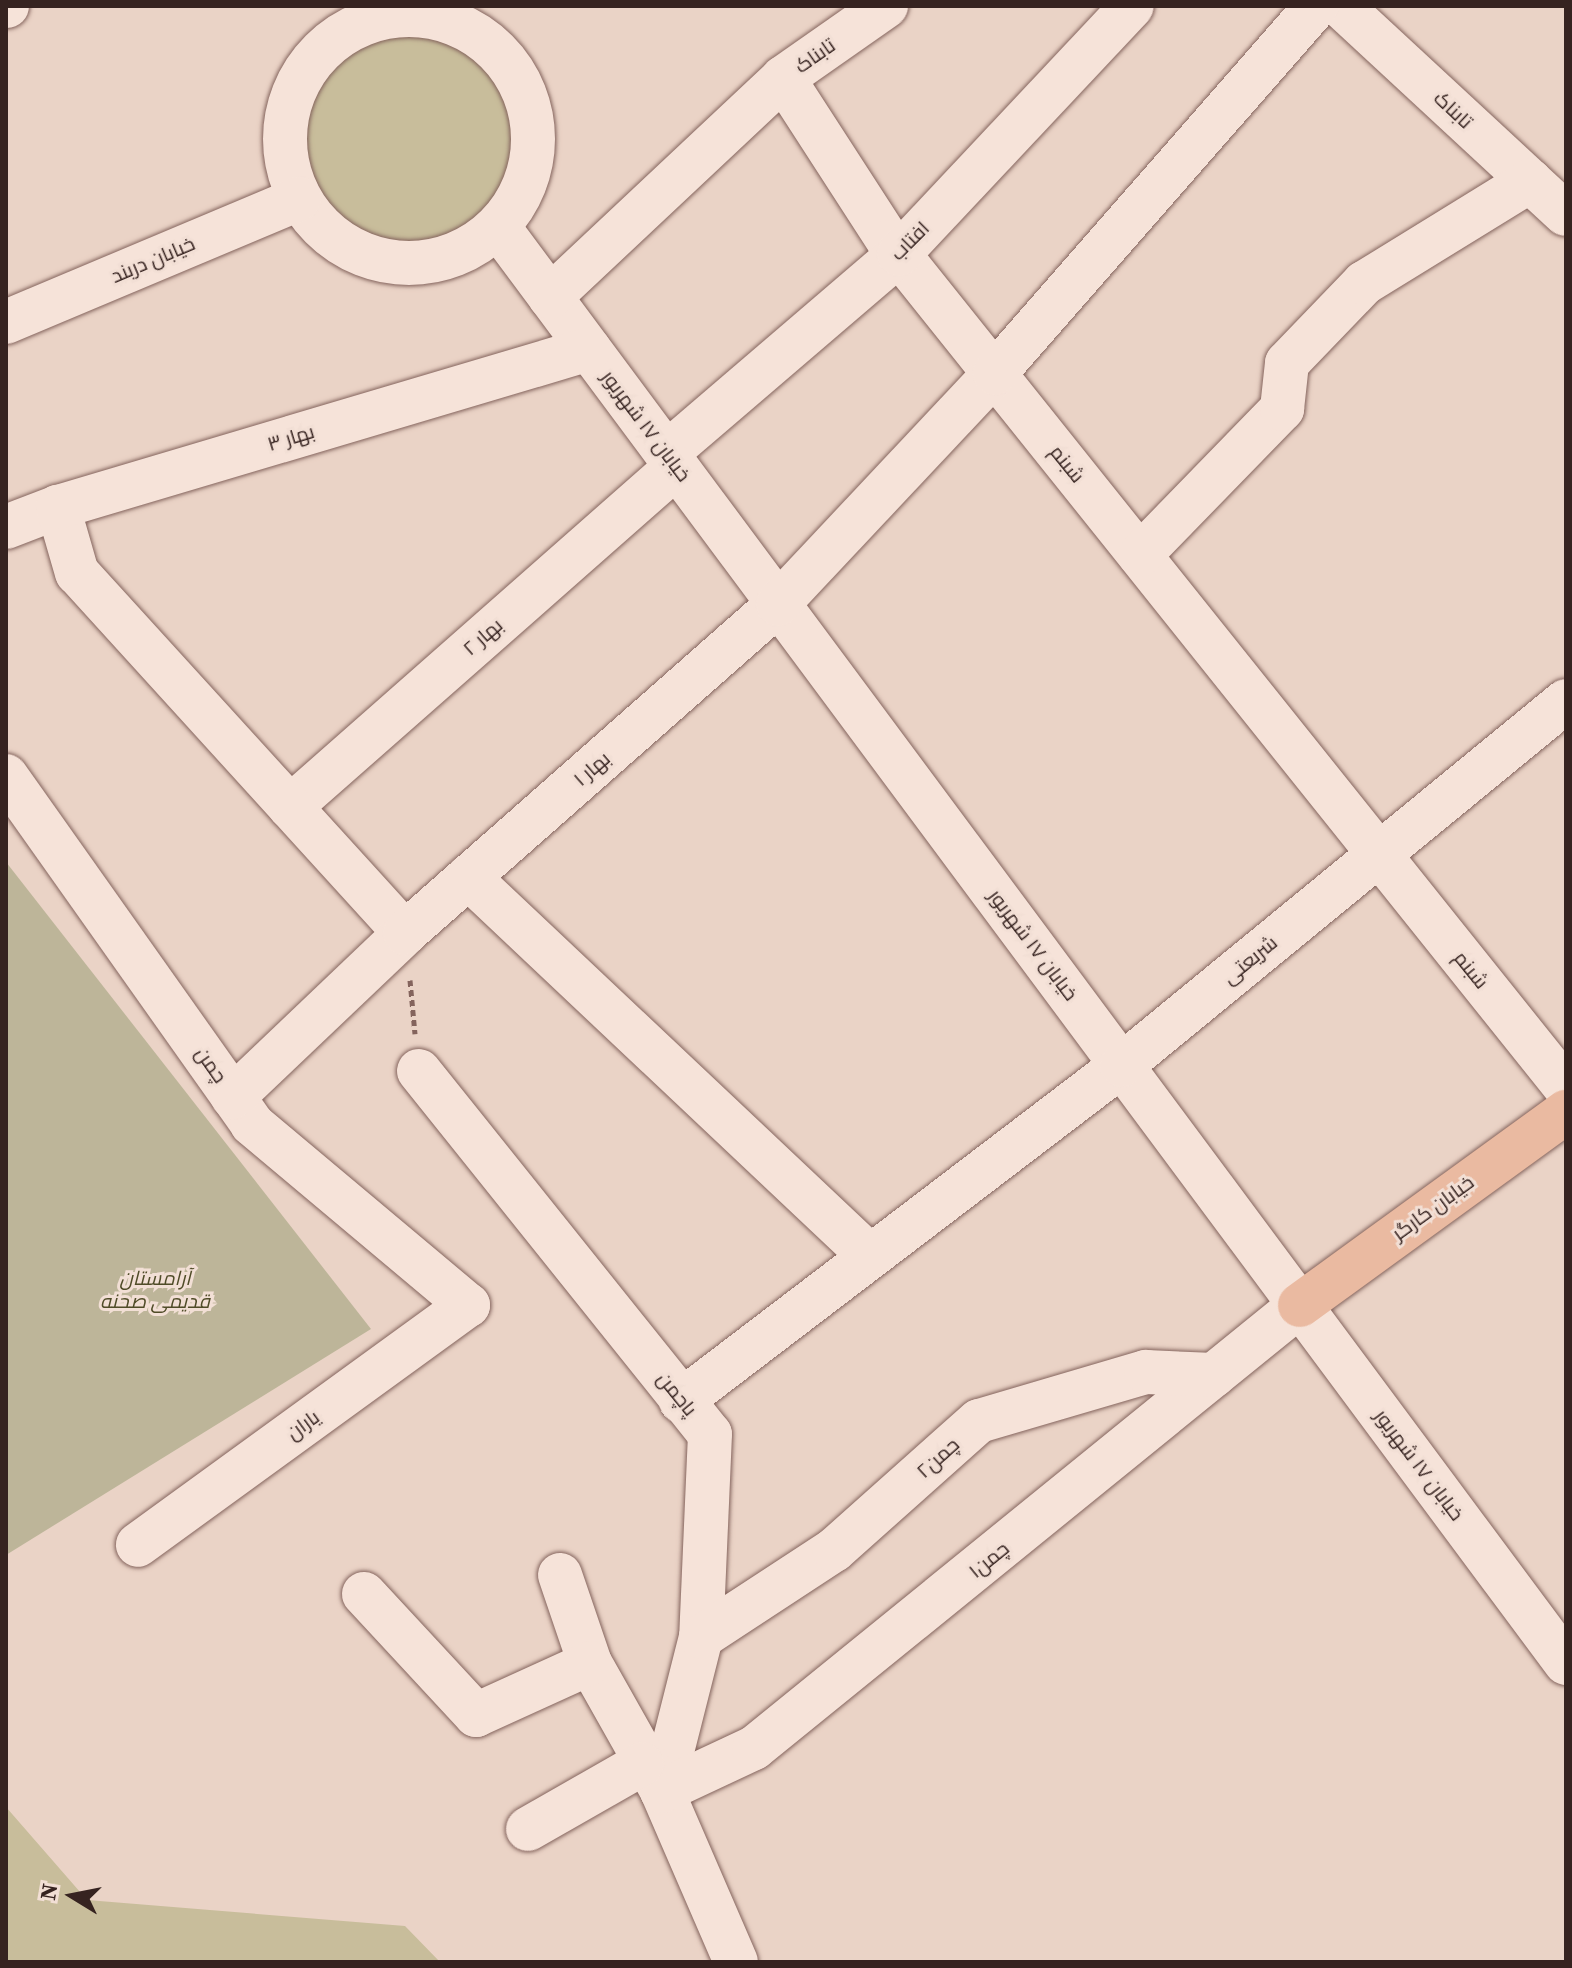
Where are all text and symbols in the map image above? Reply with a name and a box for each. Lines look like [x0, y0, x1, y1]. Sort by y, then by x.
street label: تابناک [790, 34, 840, 78]
street label: تابناک [1429, 86, 1477, 134]
street label: افتاب [886, 217, 934, 265]
street label: خیابان دربند [107, 232, 199, 288]
street label: خیابان ۱۷ شهریور [596, 366, 696, 486]
street label: بهار ۳ [265, 420, 317, 456]
street label: شبنم [1045, 440, 1089, 488]
street label: بهار ۲ [458, 613, 508, 661]
street label: بهار ۱ [569, 747, 615, 791]
street label: خیابان ۱۷ شهریور [983, 885, 1083, 1005]
street label: شریعتی [1218, 931, 1282, 989]
street label: شبنم [1449, 946, 1493, 994]
street label: چمن [190, 1042, 232, 1088]
street label: خیابان کارگر [1387, 1170, 1479, 1246]
park label: آرامستان قدیمی صحنه [100, 1267, 210, 1314]
street label: پاچمن [652, 1367, 702, 1421]
street label: یاران [282, 1405, 324, 1445]
street label: خیابان ۱۷ شهریور [1369, 1405, 1469, 1525]
street label: چمن۲ [912, 1433, 964, 1483]
street label: چمن۱ [964, 1537, 1014, 1583]
north arrow [32, 1856, 112, 1936]
text: N [32, 1881, 65, 1902]

